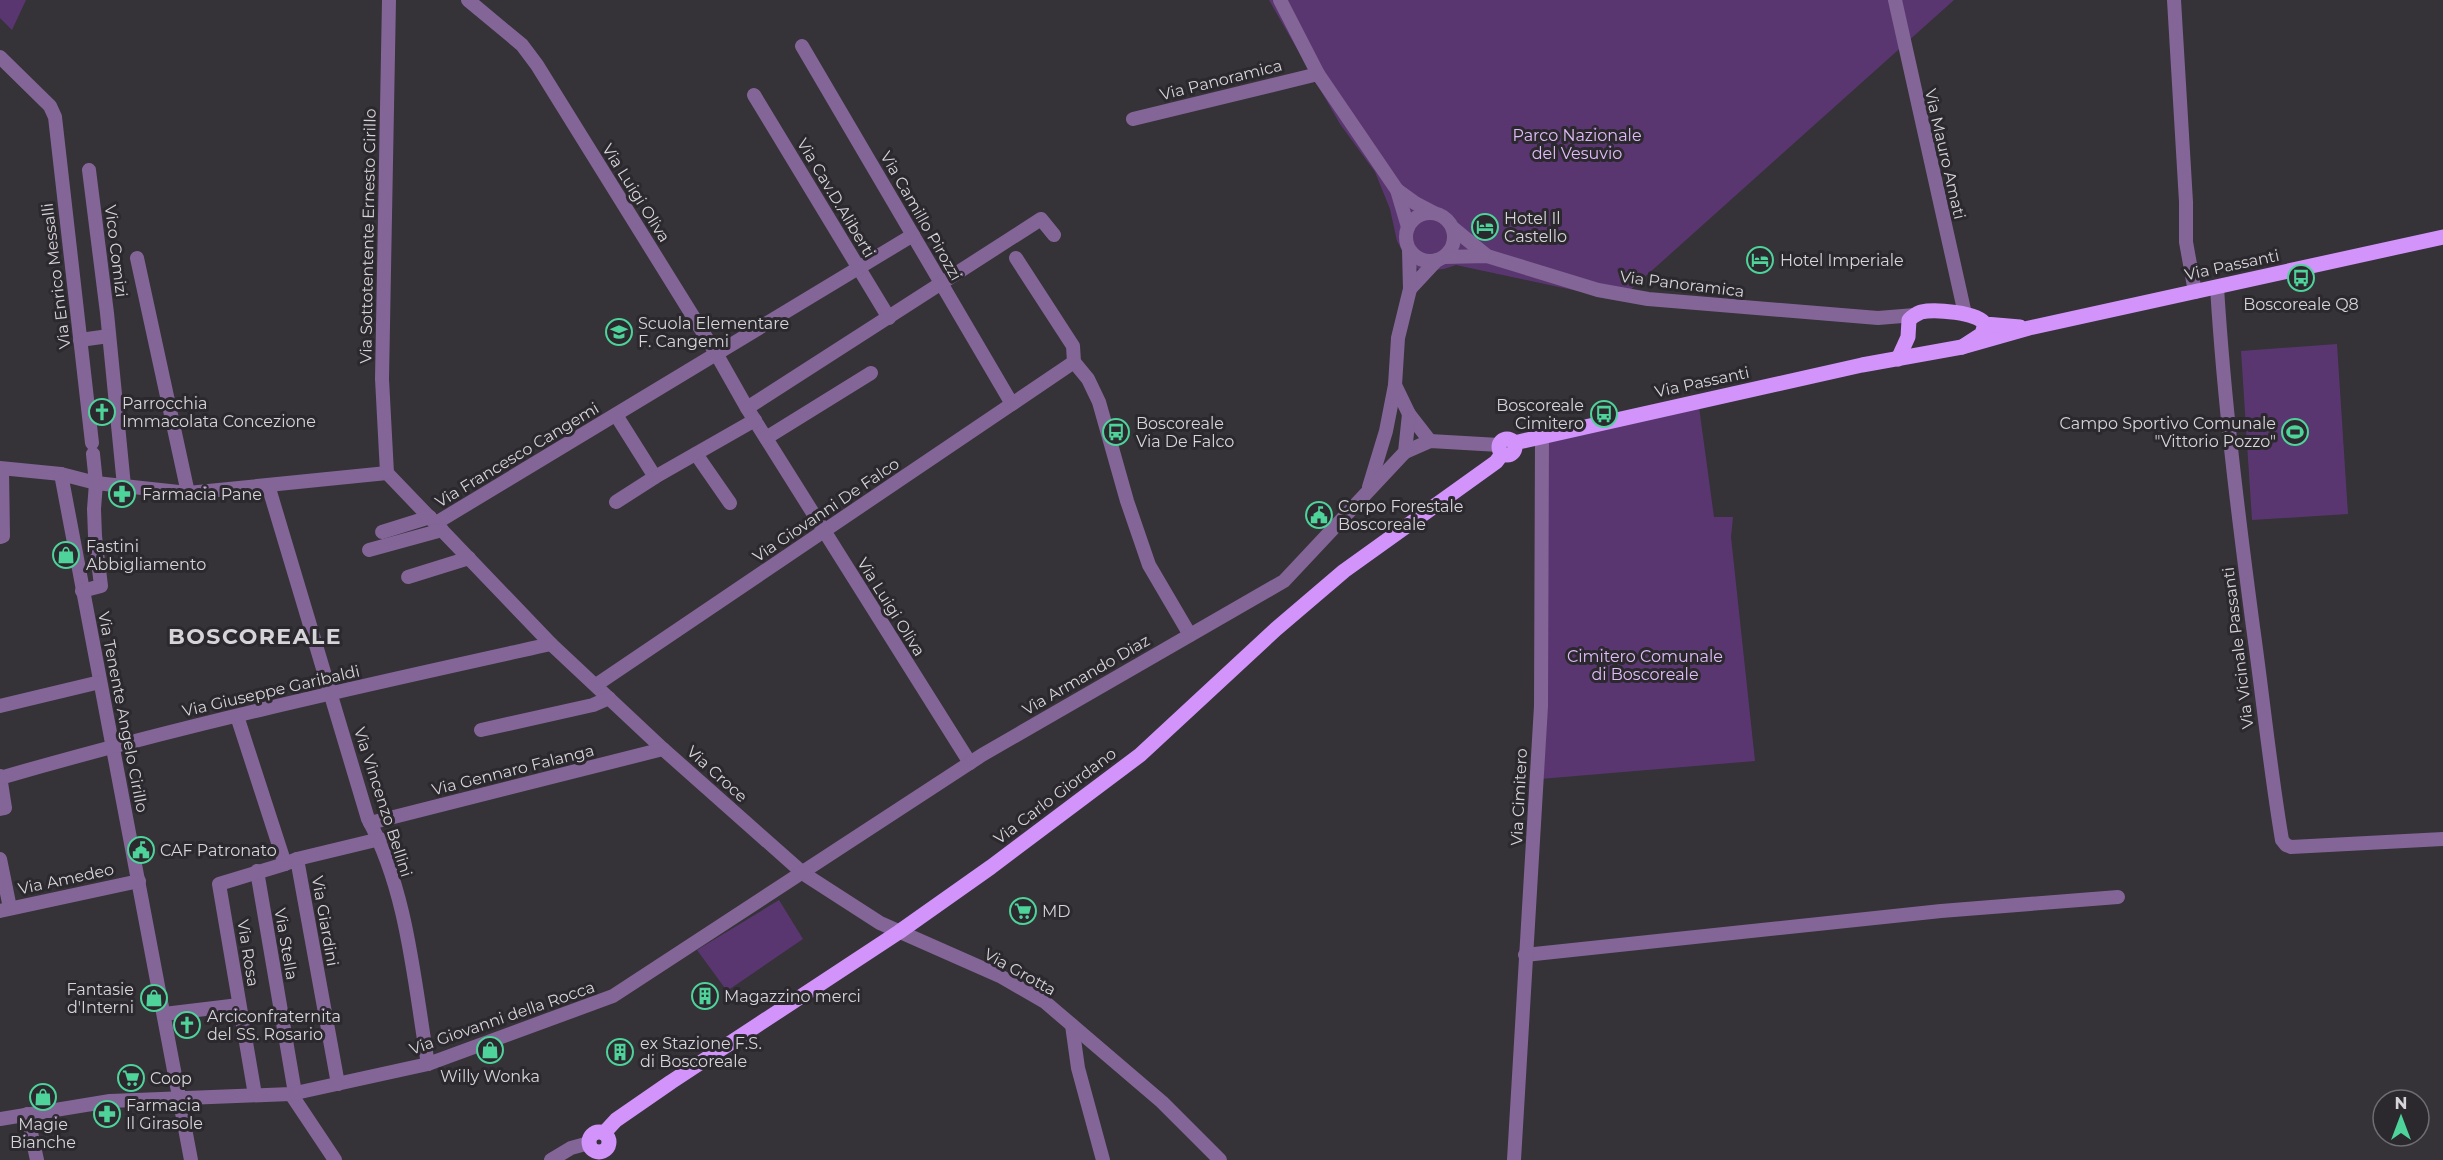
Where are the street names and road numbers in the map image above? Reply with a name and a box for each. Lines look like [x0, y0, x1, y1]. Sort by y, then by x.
street label: Via Panoramica [1158, 56, 1284, 104]
street label: Via Mauro Amati [1921, 87, 1969, 221]
street label: Via Sottotentente Ernesto Cirillo [356, 108, 380, 364]
street label: Via Cav.D.Aliberti [793, 135, 879, 261]
street label: Via Luigi Oliva [598, 140, 674, 246]
street label: Via Camillo Pirozzi [876, 148, 966, 284]
street label: Via Enrico Messalli [38, 202, 74, 350]
street label: Vico Comizi [101, 204, 131, 298]
street label: Via Passanti [2183, 246, 2281, 284]
street label: Via Panoramica [1619, 267, 1745, 301]
street label: Via Passanti [1653, 363, 1751, 401]
street label: Via Francesco Cangemi [432, 399, 602, 511]
street label: Via Giovanni De Falco [749, 454, 903, 566]
street label: Via Luigi Oliva [853, 554, 929, 660]
street label: Via Vicinale Passanti [2219, 566, 2257, 730]
street label: Via Tenente Angelo Cirillo [94, 610, 152, 814]
street label: Via Armando Diaz [1019, 631, 1153, 719]
street label: Via Giuseppe Garibaldi [180, 661, 362, 721]
street label: Via Vincenzo Bellini [350, 725, 416, 879]
street label: Via Gennaro Falanga [430, 741, 596, 799]
street label: Via Croce [683, 742, 751, 806]
street label: Via Carlo Giordano [990, 744, 1120, 848]
street label: Via Cimitero [1507, 748, 1531, 846]
street label: Via Amedeo [16, 860, 116, 898]
street label: Via Giardini [308, 874, 342, 968]
street label: Via Stella [270, 907, 302, 981]
street label: Via Rosa [233, 918, 263, 988]
street label: Via Grotta [981, 944, 1059, 1000]
street label: Via Giovanni della Rocca [407, 977, 597, 1059]

